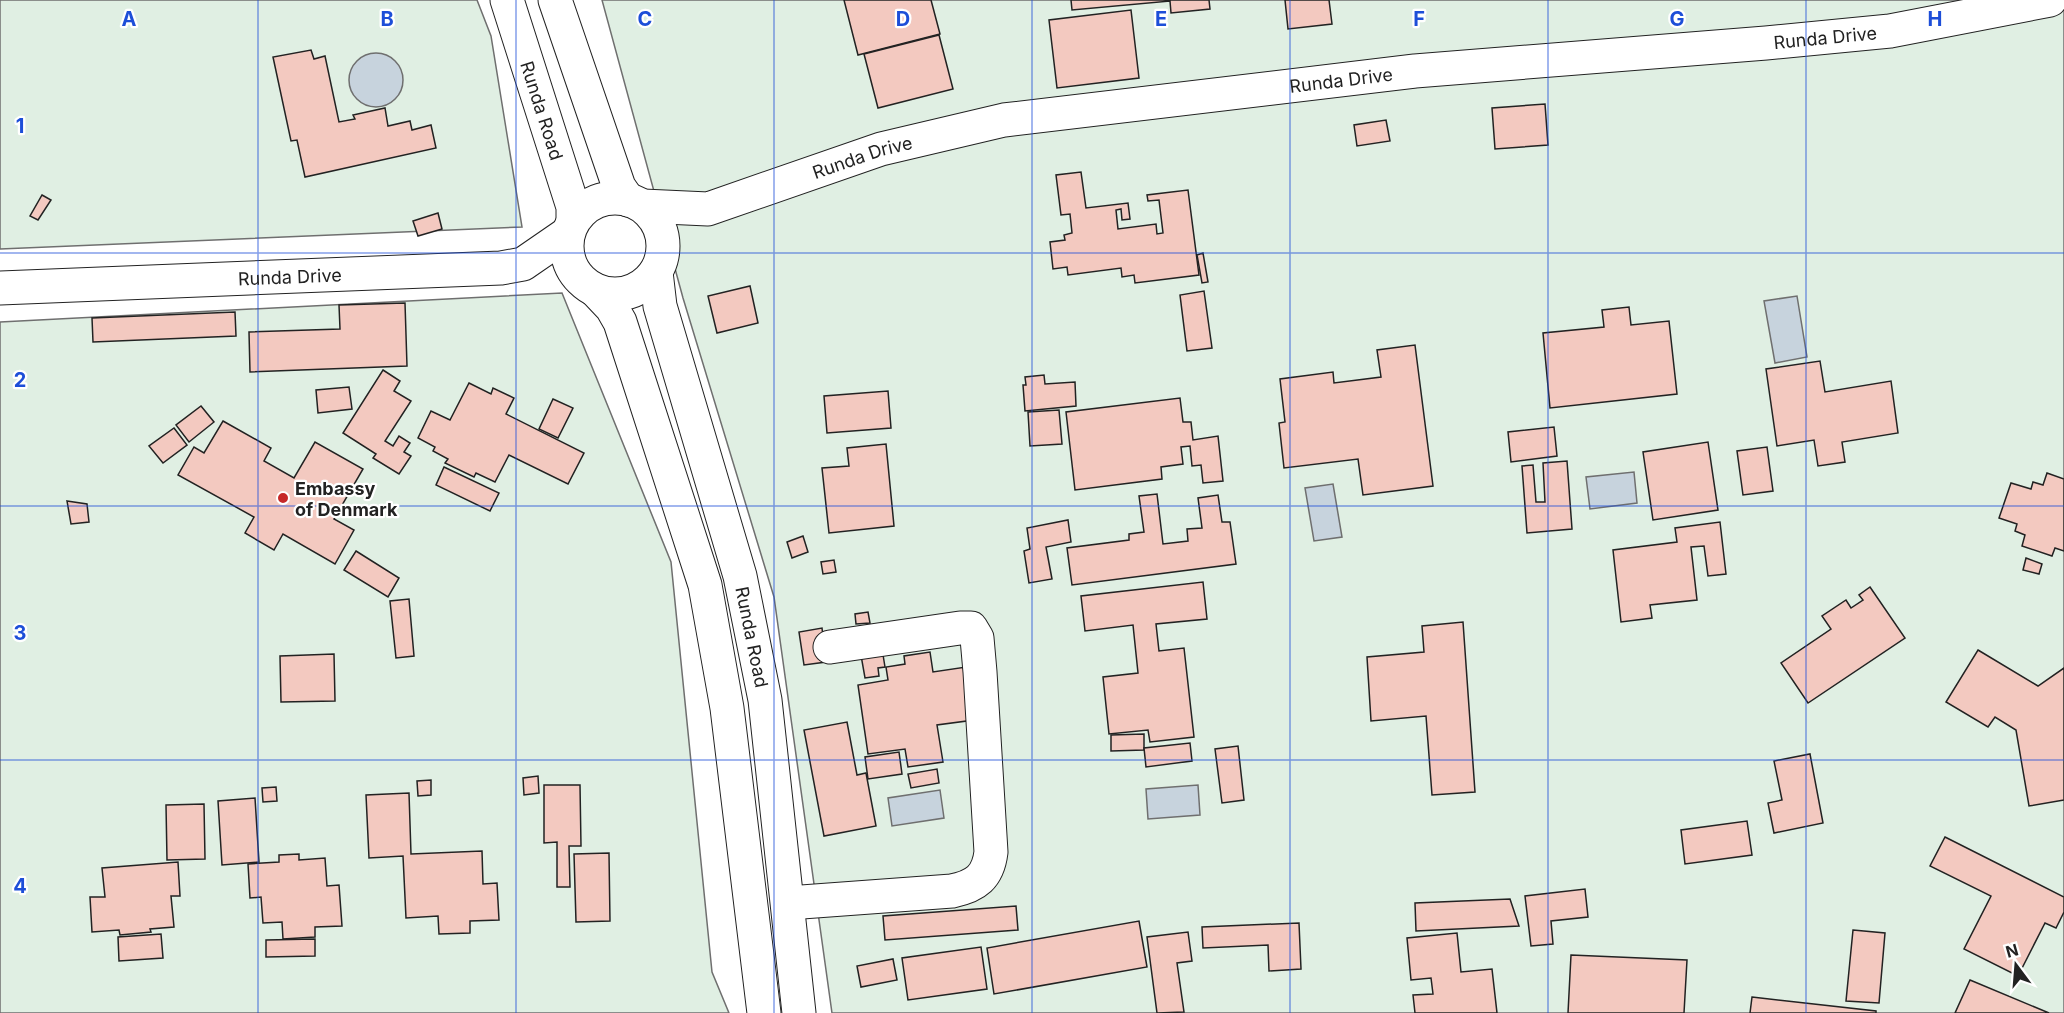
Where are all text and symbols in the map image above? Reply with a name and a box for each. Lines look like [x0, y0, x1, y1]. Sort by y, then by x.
text: A [122, 7, 137, 31]
text: B [380, 7, 394, 31]
text: C [638, 7, 652, 31]
text: D [896, 7, 910, 31]
text: E [1155, 7, 1167, 31]
text: F [1413, 7, 1425, 31]
text: G [1669, 7, 1685, 31]
text: H [1928, 7, 1942, 31]
street label: Runda Drive [1772, 22, 1878, 53]
street label: Runda Road [517, 58, 568, 163]
street label: Runda Drive [1288, 63, 1394, 96]
text: 1 [16, 114, 24, 138]
street label: Runda Drive [809, 132, 914, 183]
street label: Runda Drive [238, 264, 342, 289]
text: 2 [14, 368, 26, 392]
place label: Embassy of Denmark [295, 478, 398, 520]
marker: Embassy of Denmark [276, 491, 290, 505]
street label: Runda Road [732, 585, 773, 689]
text: 3 [14, 621, 26, 645]
text: 4 [13, 874, 27, 898]
north arrow [1986, 935, 2046, 995]
text: N [2003, 939, 2020, 962]

